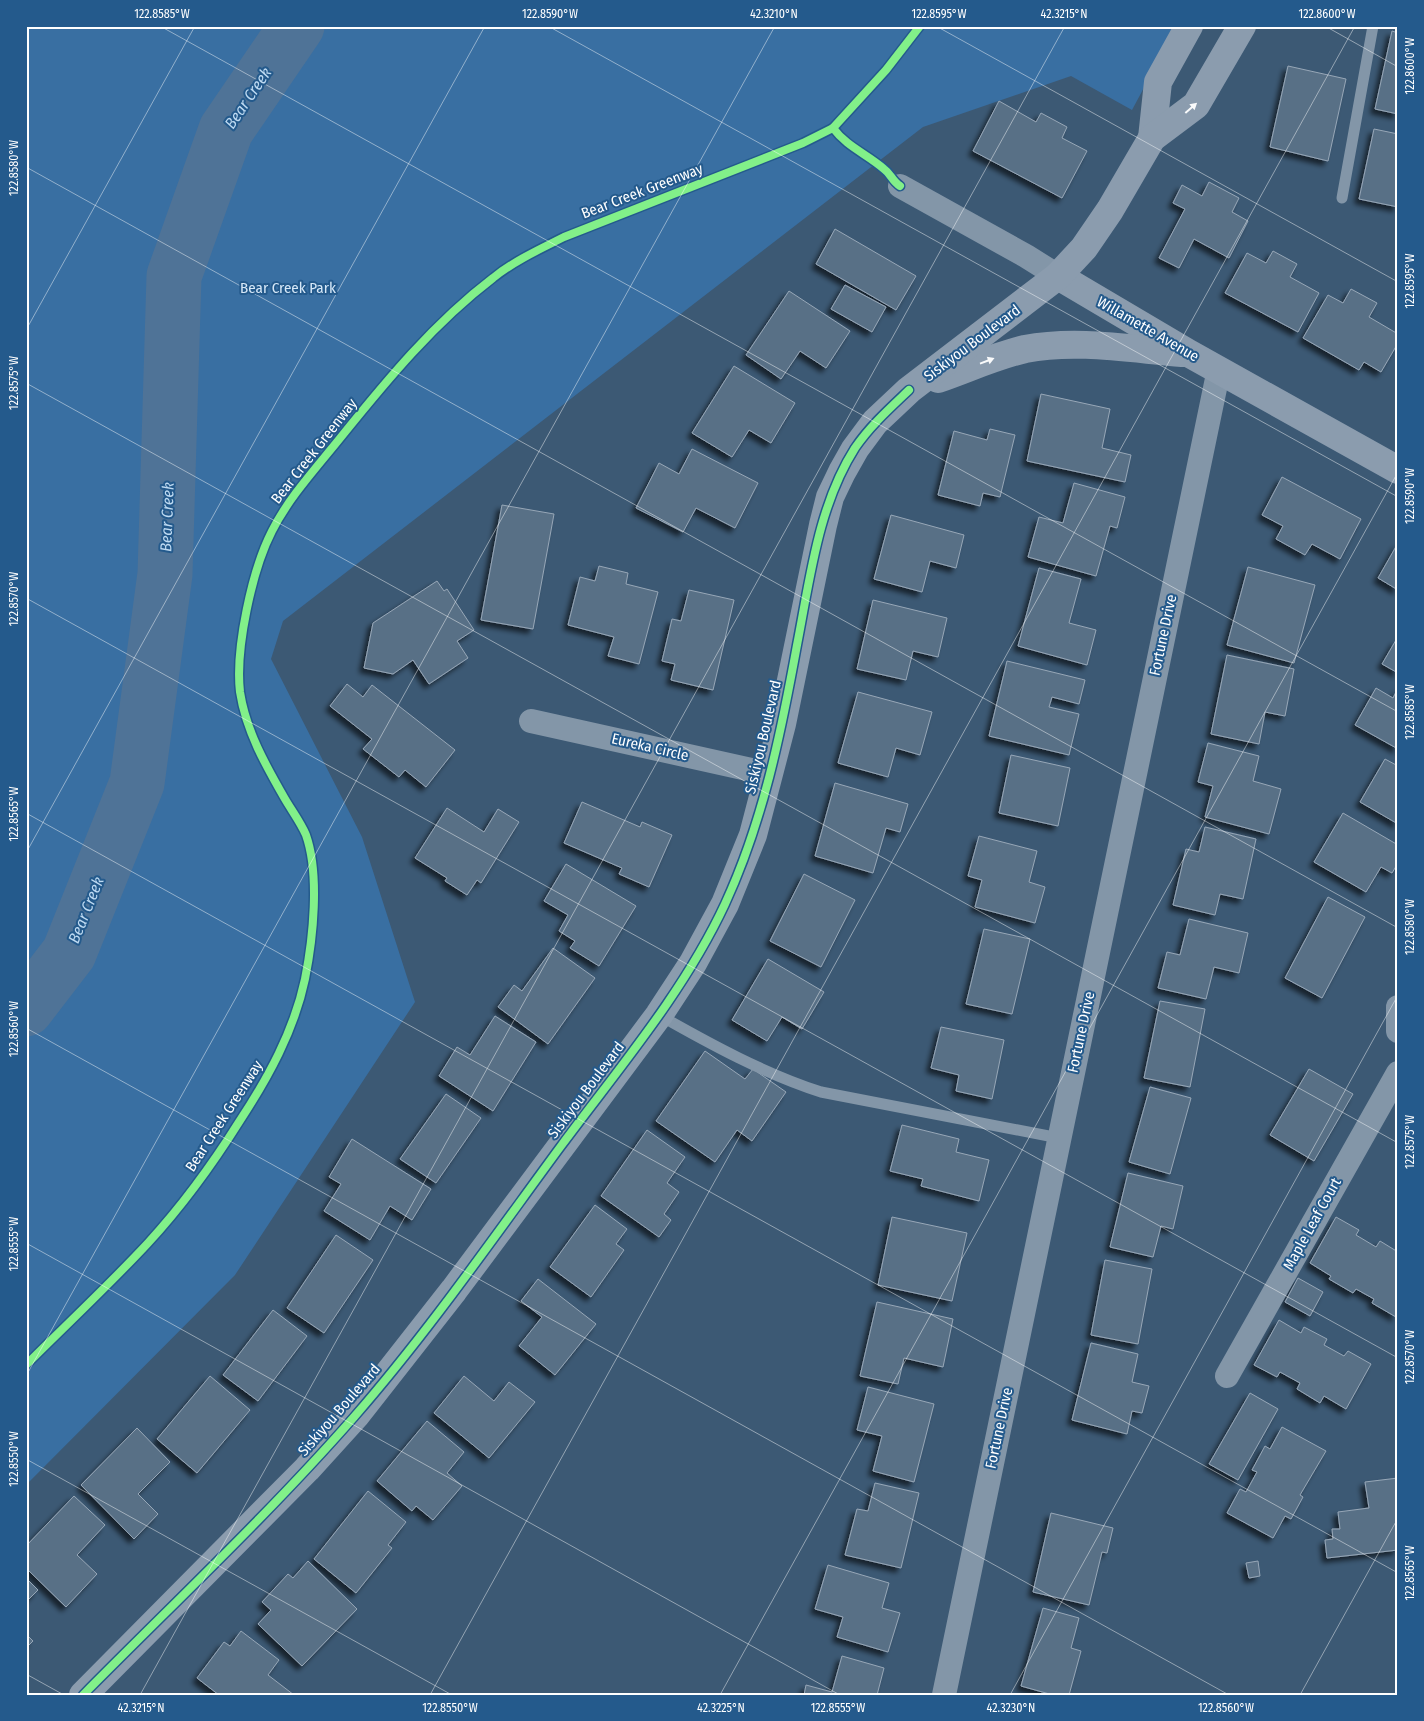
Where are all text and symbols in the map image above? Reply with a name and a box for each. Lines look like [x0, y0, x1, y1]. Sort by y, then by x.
text: 122.8585°W [134, 7, 190, 21]
text: 122.8590°W [522, 7, 578, 21]
text: 42.3210°N [750, 7, 798, 21]
text: 122.8595°W [912, 7, 966, 21]
text: 42.3215°N [1041, 7, 1087, 21]
text: 122.8600°W [1299, 7, 1355, 21]
text: 122.8600°W [1403, 38, 1417, 94]
water label: Bear Creek [221, 64, 275, 132]
one-way arrow [1184, 102, 1196, 114]
text: 122.8580°W [7, 140, 21, 196]
street label: Bear Creek Greenway [579, 159, 706, 222]
text: 122.8595°W [1403, 254, 1417, 308]
park label: Bear Creek Park [240, 279, 336, 297]
street label: Willamette Avenue [1094, 293, 1202, 365]
street label: Siskiyou Boulevard [920, 301, 1024, 385]
text: 122.8575°W [7, 356, 21, 410]
one-way arrow [980, 357, 995, 365]
street label: Bear Creek Greenway [267, 395, 361, 507]
text: 122.8590°W [1403, 468, 1417, 524]
water label: Bear Creek [156, 482, 178, 552]
text: 122.8570°W [7, 572, 21, 626]
street label: Fortune Drive [1146, 593, 1180, 677]
street label: Siskiyou Boulevard [741, 678, 785, 796]
text: 122.8585°W [1403, 684, 1417, 740]
street label: Eureka Circle [610, 729, 690, 765]
text: 122.8565°W [7, 786, 21, 842]
water label: Bear Creek [64, 874, 108, 946]
text: 122.8580°W [1403, 899, 1417, 955]
street label: Fortune Drive [1064, 990, 1098, 1074]
text: 122.8560°W [7, 1001, 21, 1057]
street label: Siskiyou Boulevard [544, 1038, 628, 1142]
street label: Bear Creek Greenway [181, 1057, 267, 1175]
text: 122.8575°W [1403, 1115, 1417, 1169]
street label: Maple Leaf Court [1279, 1174, 1345, 1273]
text: 122.8555°W [7, 1217, 21, 1271]
text: 122.8570°W [1403, 1330, 1417, 1384]
street label: Siskiyou Boulevard [294, 1360, 384, 1460]
street label: Fortune Drive [982, 1386, 1016, 1470]
text: 122.8550°W [7, 1431, 21, 1487]
text: 122.8565°W [1403, 1545, 1417, 1601]
text: 42.3215°N [118, 1701, 164, 1715]
text: 122.8550°W [422, 1701, 478, 1715]
text: 42.3225°N [697, 1701, 745, 1715]
text: 122.8555°W [811, 1701, 865, 1715]
text: 42.3230°N [987, 1701, 1035, 1715]
text: 122.8560°W [1198, 1701, 1254, 1715]

